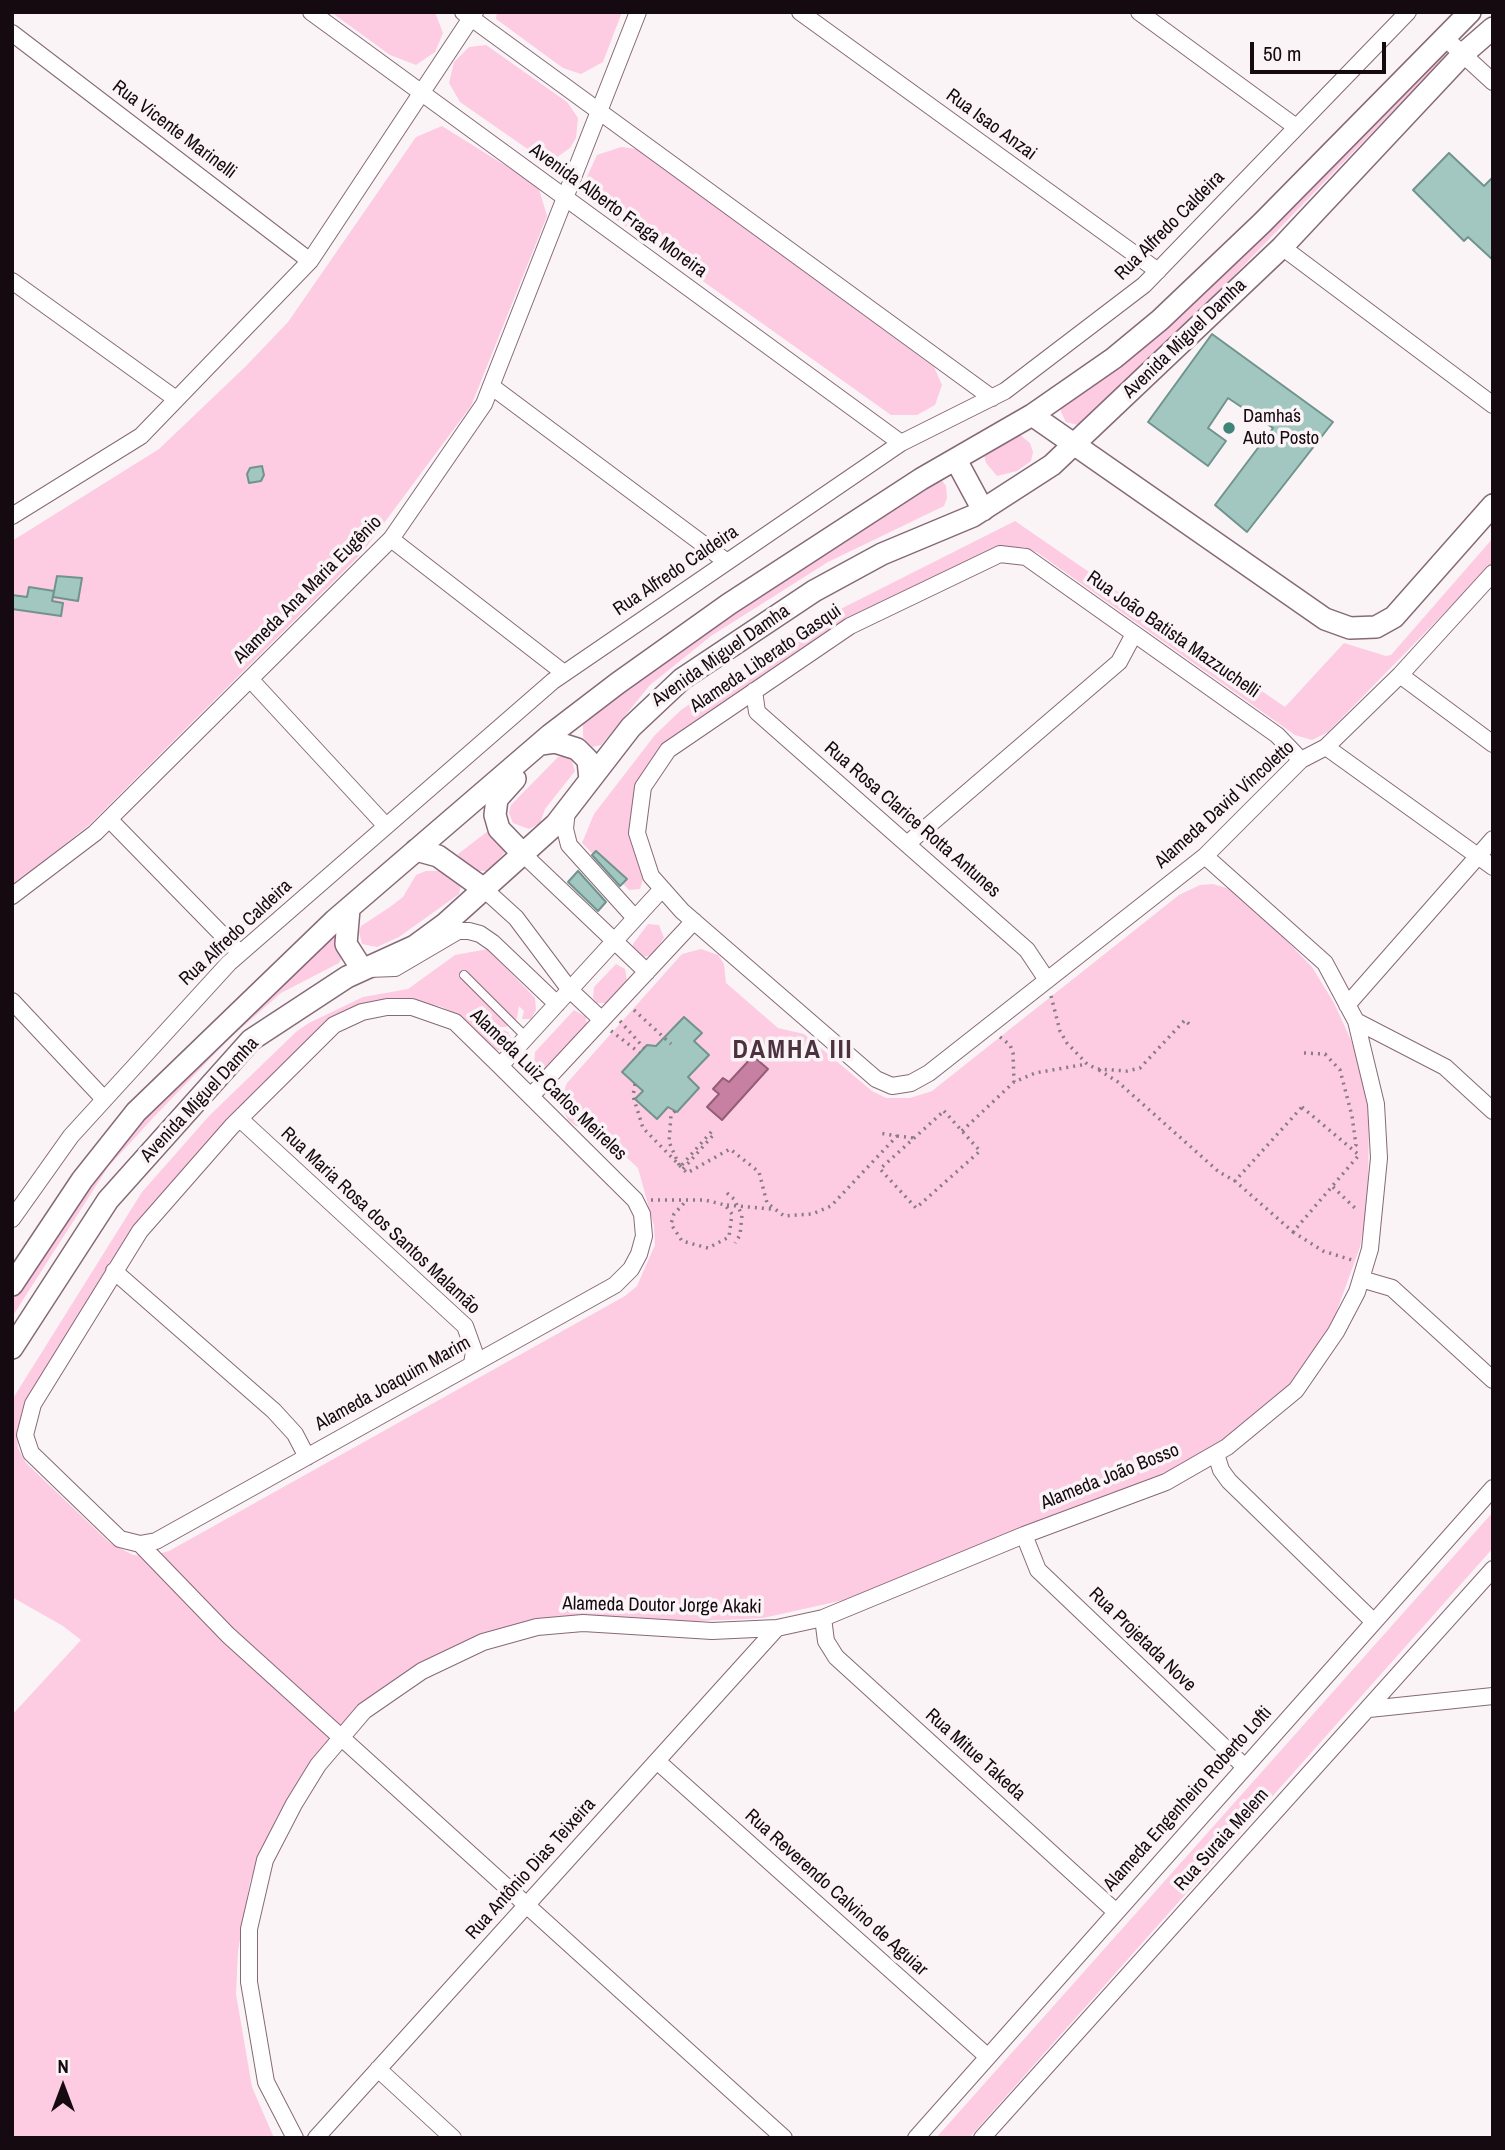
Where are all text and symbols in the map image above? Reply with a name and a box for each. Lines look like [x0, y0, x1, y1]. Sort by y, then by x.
scale bar [1253, 28, 1390, 72]
text: 50 m [1263, 39, 1301, 68]
street label: Rua Vicente Marinelli [107, 76, 241, 184]
street label: Rua Isao Anzai [941, 84, 1041, 166]
street label: Avenida Alberto Fraga Moreira [525, 139, 711, 283]
street label: Rua Alfredo Caldeira [1111, 167, 1229, 285]
street label: Avenida Miguel Damha [1119, 274, 1251, 404]
place label: Damha´s Auto Posto [1243, 406, 1319, 450]
marker: Damha´s Auto Posto [1221, 420, 1237, 436]
street label: Alameda Ana Maria Eugênio [229, 511, 387, 669]
street label: Rua Alfredo Caldeira [609, 521, 743, 621]
street label: Rua João Batista Mazzuchelli [1082, 567, 1264, 703]
street label: Avenida Miguel Damha [648, 600, 794, 712]
street label: Alameda Liberato Gasqui [686, 600, 846, 718]
street label: Alameda David Vincoletto [1151, 736, 1299, 874]
street label: Rua Rosa Clarice Rotta Antunes [819, 737, 1005, 903]
street label: Rua Alfredo Caldeira [175, 875, 297, 991]
street label: Alameda Luiz Carlos Meireles [465, 1004, 631, 1166]
street label: Avenida Miguel Damha [136, 1033, 264, 1167]
district label: DAMHA III [734, 1035, 852, 1067]
street label: Rua Maria Rosa dos Santos Malamão [276, 1123, 484, 1319]
street label: Alameda Joaquim Marim [311, 1332, 475, 1436]
street label: Alameda João Bosso [1037, 1439, 1183, 1515]
street label: Rua Projetada Nove [1084, 1583, 1200, 1697]
street label: Alameda Doutor Jorge Akaki [562, 1593, 762, 1619]
street label: Alameda Engenheiro Roberto Lofti [1099, 1702, 1277, 1896]
street label: Rua Mitue Takeda [920, 1704, 1030, 1806]
street label: Rua Suraia Melem [1170, 1784, 1274, 1896]
street label: Rua Antônio Dias Teixeira [461, 1793, 601, 1945]
street label: Rua Reverendo Calvino de Aguiar [740, 1805, 932, 1981]
north arrow [28, 2052, 98, 2122]
text: N [57, 2053, 69, 2079]

